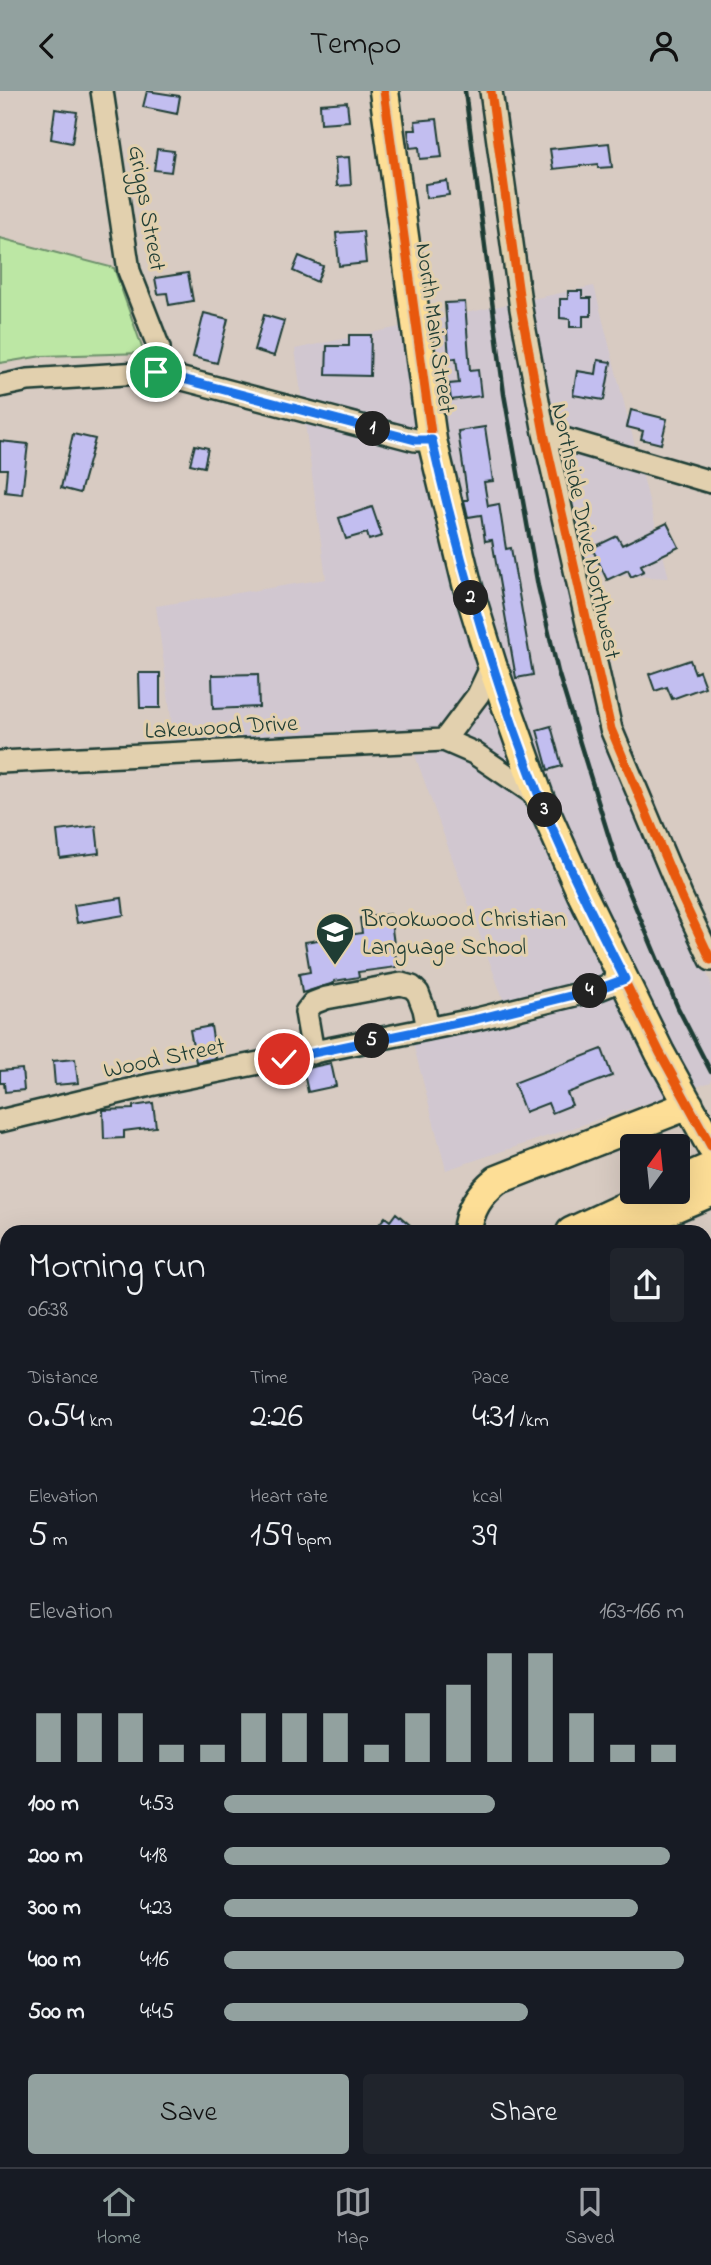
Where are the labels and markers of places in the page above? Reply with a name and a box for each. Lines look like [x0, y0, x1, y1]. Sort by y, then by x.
pin [126, 342, 186, 402]
pin: 1 [356, 411, 390, 447]
pin: 2 [454, 581, 489, 615]
pin: 3 [528, 793, 562, 827]
place label: Brookwood Christian Language School [361, 903, 566, 966]
school or university icon: Brookwood Christian Language School [314, 911, 356, 966]
pin: 4 [572, 974, 608, 1009]
pin: 5 [354, 1023, 390, 1059]
pin [254, 1029, 314, 1089]

